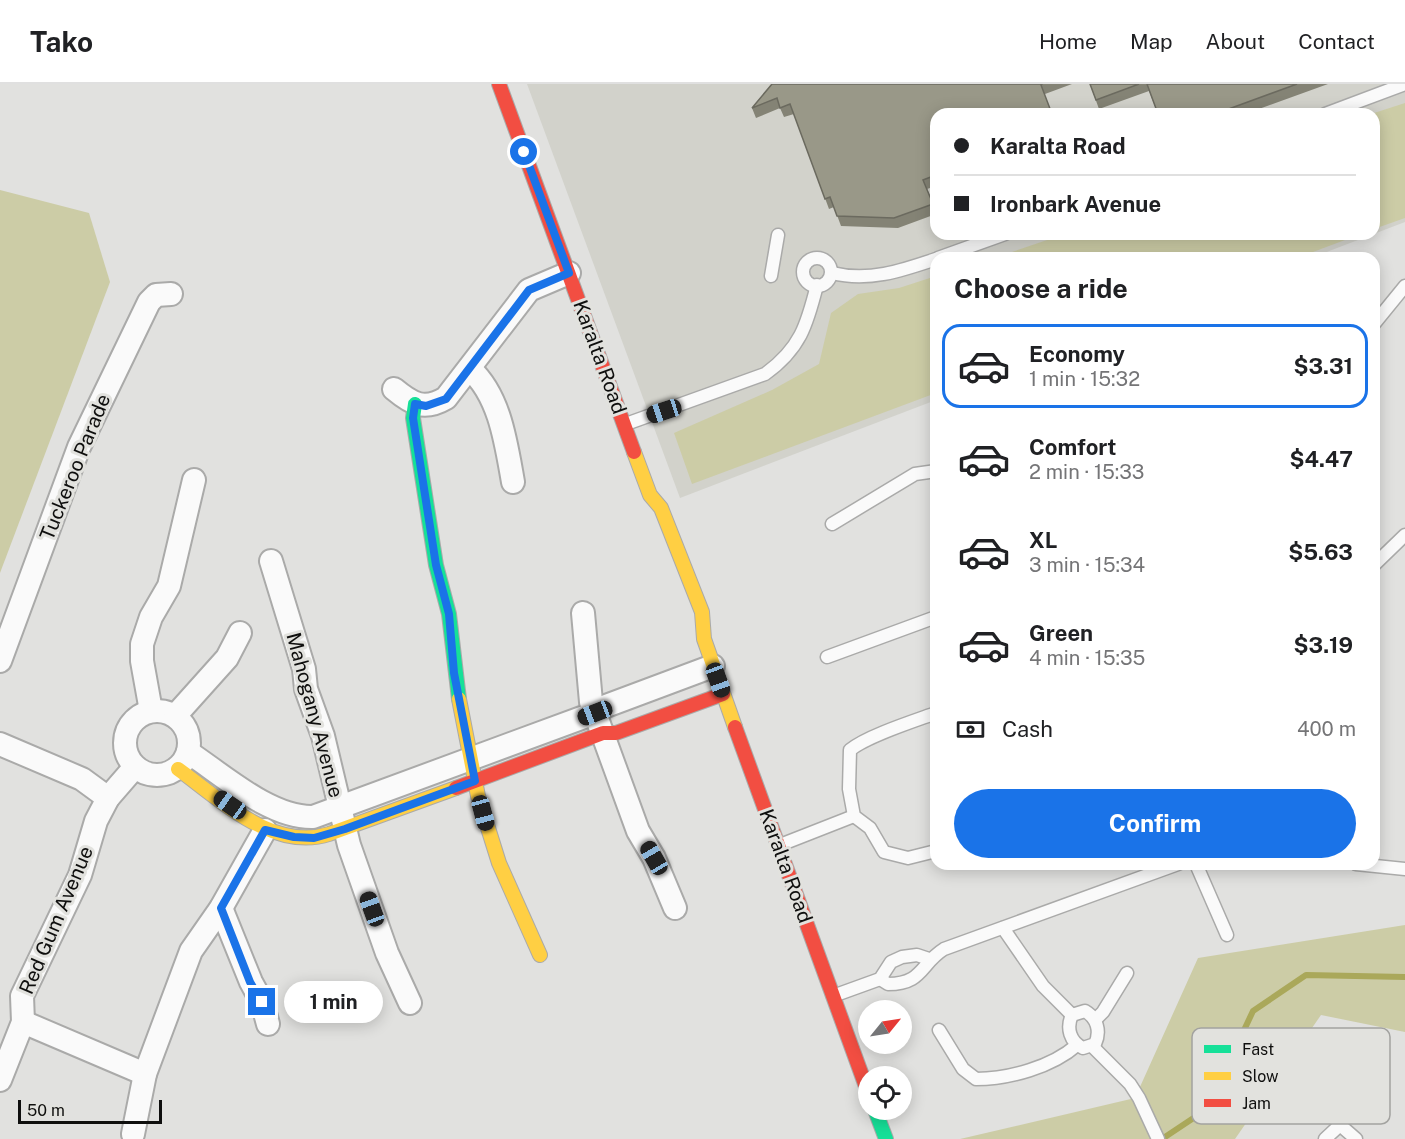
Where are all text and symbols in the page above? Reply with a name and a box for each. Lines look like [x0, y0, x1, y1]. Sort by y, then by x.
text: Tako [30, 25, 93, 58]
text: Home [1039, 29, 1097, 54]
text: Map [1130, 29, 1173, 54]
text: About [1206, 29, 1265, 54]
text: Contact [1298, 29, 1375, 54]
text: Karalta Road [990, 133, 1126, 159]
route start [510, 138, 537, 165]
text: Ironbark Avenue [990, 191, 1161, 217]
text: Choose a ride [954, 272, 1128, 304]
street label: Karalta Road [568, 297, 632, 417]
icon: car [957, 339, 1011, 393]
text: Economy [1029, 341, 1125, 367]
text: $3.31 [1293, 353, 1353, 379]
text: 1 min · 15:32 [1029, 367, 1140, 391]
street label: Tuckeroo Parade [35, 390, 115, 544]
car [644, 397, 684, 425]
icon: car [957, 432, 1011, 486]
text: Comfort [1029, 434, 1116, 460]
text: $4.47 [1290, 446, 1353, 472]
text: 2 min · 15:33 [1029, 460, 1144, 484]
icon: car [957, 525, 1011, 579]
text: XL [1029, 527, 1057, 553]
text: $5.63 [1288, 539, 1353, 565]
text: 3 min · 15:34 [1029, 553, 1145, 577]
icon: car [957, 618, 1011, 672]
text: Green [1029, 620, 1093, 646]
street label: Mahogany Avenue [281, 630, 349, 800]
text: $3.19 [1294, 632, 1353, 658]
text: 4 min · 15:35 [1029, 646, 1145, 670]
car [703, 660, 733, 700]
car [575, 698, 615, 728]
icon: cash [954, 713, 987, 746]
text: Cash [1002, 716, 1053, 742]
text: 400 m [1297, 717, 1356, 741]
car [210, 787, 250, 823]
button: Confirm [954, 789, 1356, 858]
car [470, 793, 496, 833]
street label: Karalta Road [754, 806, 818, 926]
car [637, 838, 671, 878]
street label: Red Gum Avenue [14, 842, 98, 998]
car [357, 889, 387, 929]
callout: 1 min [283, 981, 382, 1023]
route end [248, 988, 275, 1015]
text: 1 min [309, 990, 358, 1014]
north arrow [858, 1000, 912, 1054]
map controls [858, 1000, 912, 1120]
legend [1192, 1028, 1390, 1124]
text: Fast [1242, 1040, 1274, 1059]
button: locate [858, 1066, 912, 1120]
text: Slow [1242, 1067, 1279, 1086]
text: Jam [1242, 1094, 1271, 1113]
scale bar [18, 1097, 162, 1124]
text: 50 m [27, 1101, 65, 1120]

